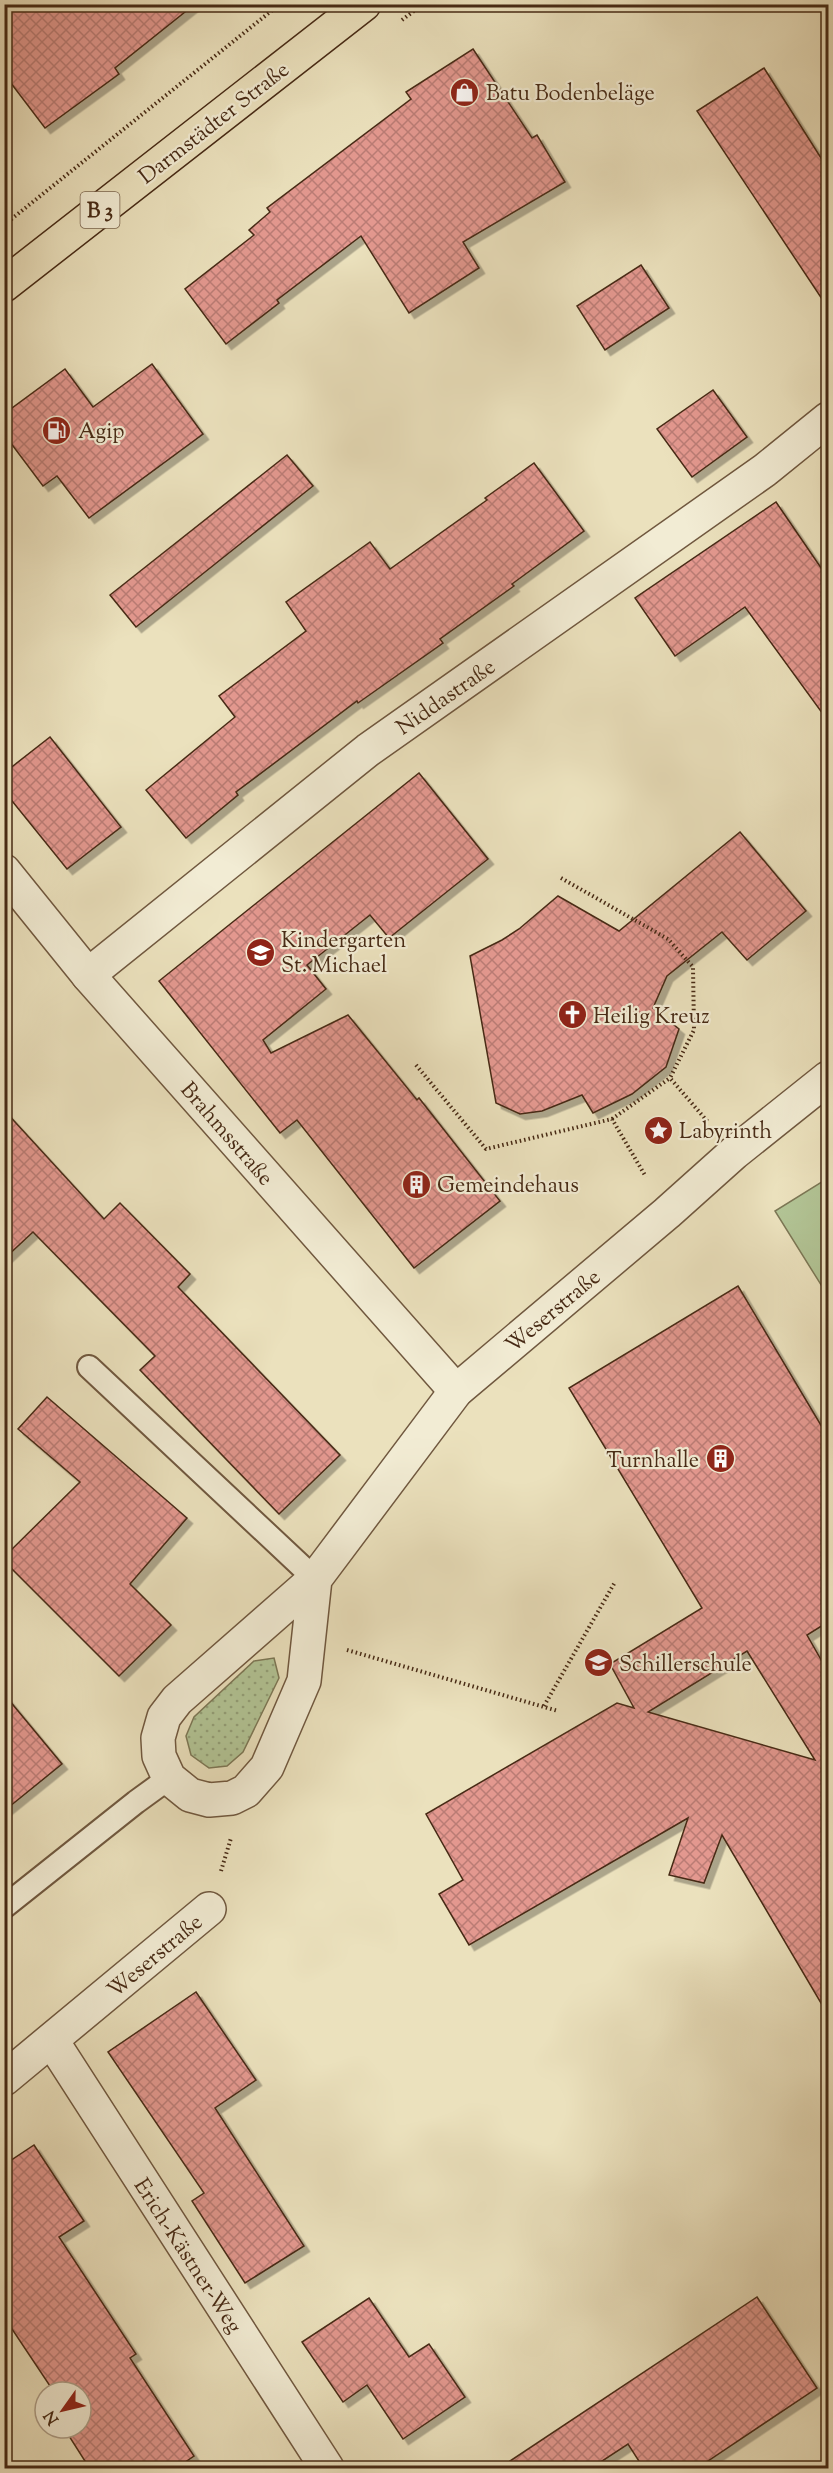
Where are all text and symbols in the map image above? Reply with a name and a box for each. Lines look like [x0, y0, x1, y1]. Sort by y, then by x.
street label: Darmstädter Straße [133, 55, 297, 193]
shop icon: Batu Bodenbeläge [449, 76, 481, 108]
place label: Batu Bodenbeläge [486, 79, 655, 111]
road number: B 3 [80, 192, 120, 228]
fuel station icon: Agip [41, 414, 73, 446]
place label: Agip [78, 417, 125, 449]
street label: Niddastraße [391, 652, 503, 744]
place label: Kindergarten St. Michael [281, 926, 406, 983]
school or university icon: Kindergarten St. Michael [244, 936, 276, 968]
church icon: Heilig Kreuz [556, 999, 588, 1031]
place label: Heilig Kreuz [593, 1002, 710, 1034]
street label: Brahmsstraße [172, 1076, 280, 1194]
place icon: Labyrinth [642, 1114, 674, 1146]
place label: Labyrinth [679, 1117, 772, 1149]
building icon: Gemeindehaus [400, 1168, 432, 1200]
place label: Gemeindehaus [437, 1171, 579, 1203]
street label: Weserstraße [499, 1263, 609, 1362]
building icon: Turnhalle [704, 1443, 736, 1475]
place label: Turnhalle [606, 1446, 699, 1478]
school or university icon: Schillerschule [582, 1647, 614, 1679]
place label: Schillerschule [619, 1650, 752, 1682]
street label: Weserstraße [101, 1908, 211, 2007]
street label: Erich-Kästner-Weg [124, 2173, 249, 2341]
north arrow [33, 2380, 93, 2440]
text: N [39, 2405, 66, 2429]

